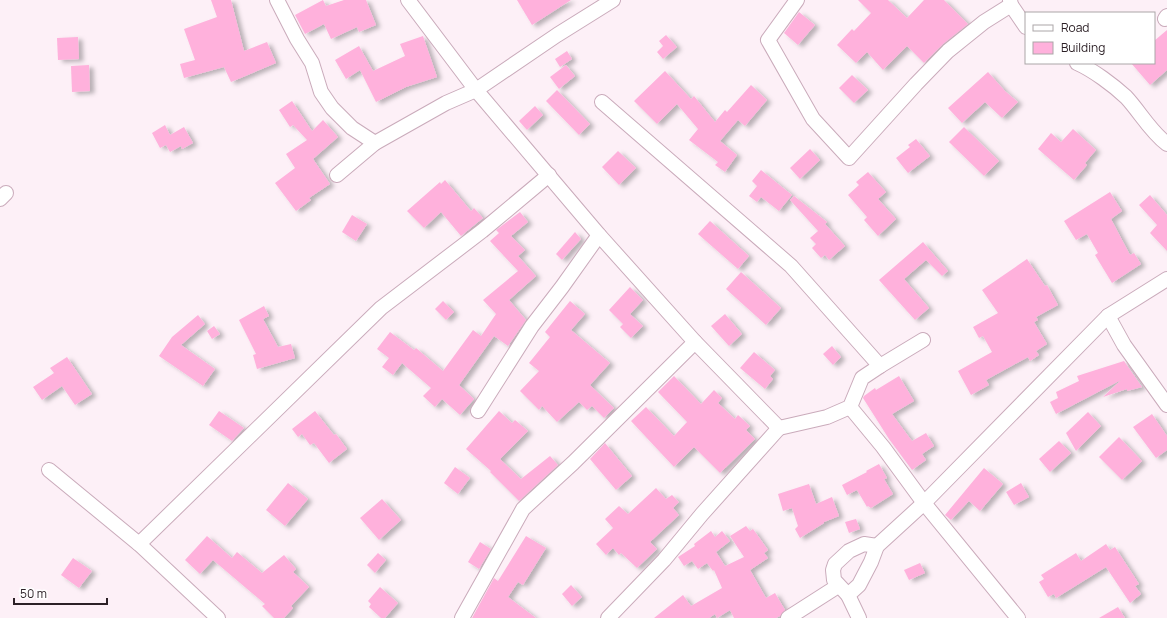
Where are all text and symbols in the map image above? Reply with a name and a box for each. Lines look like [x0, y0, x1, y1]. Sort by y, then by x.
legend [1025, 12, 1155, 64]
text: Road [1061, 19, 1089, 36]
text: Building [1061, 39, 1105, 56]
scale bar [14, 580, 107, 606]
text: 50 m [20, 585, 47, 602]

